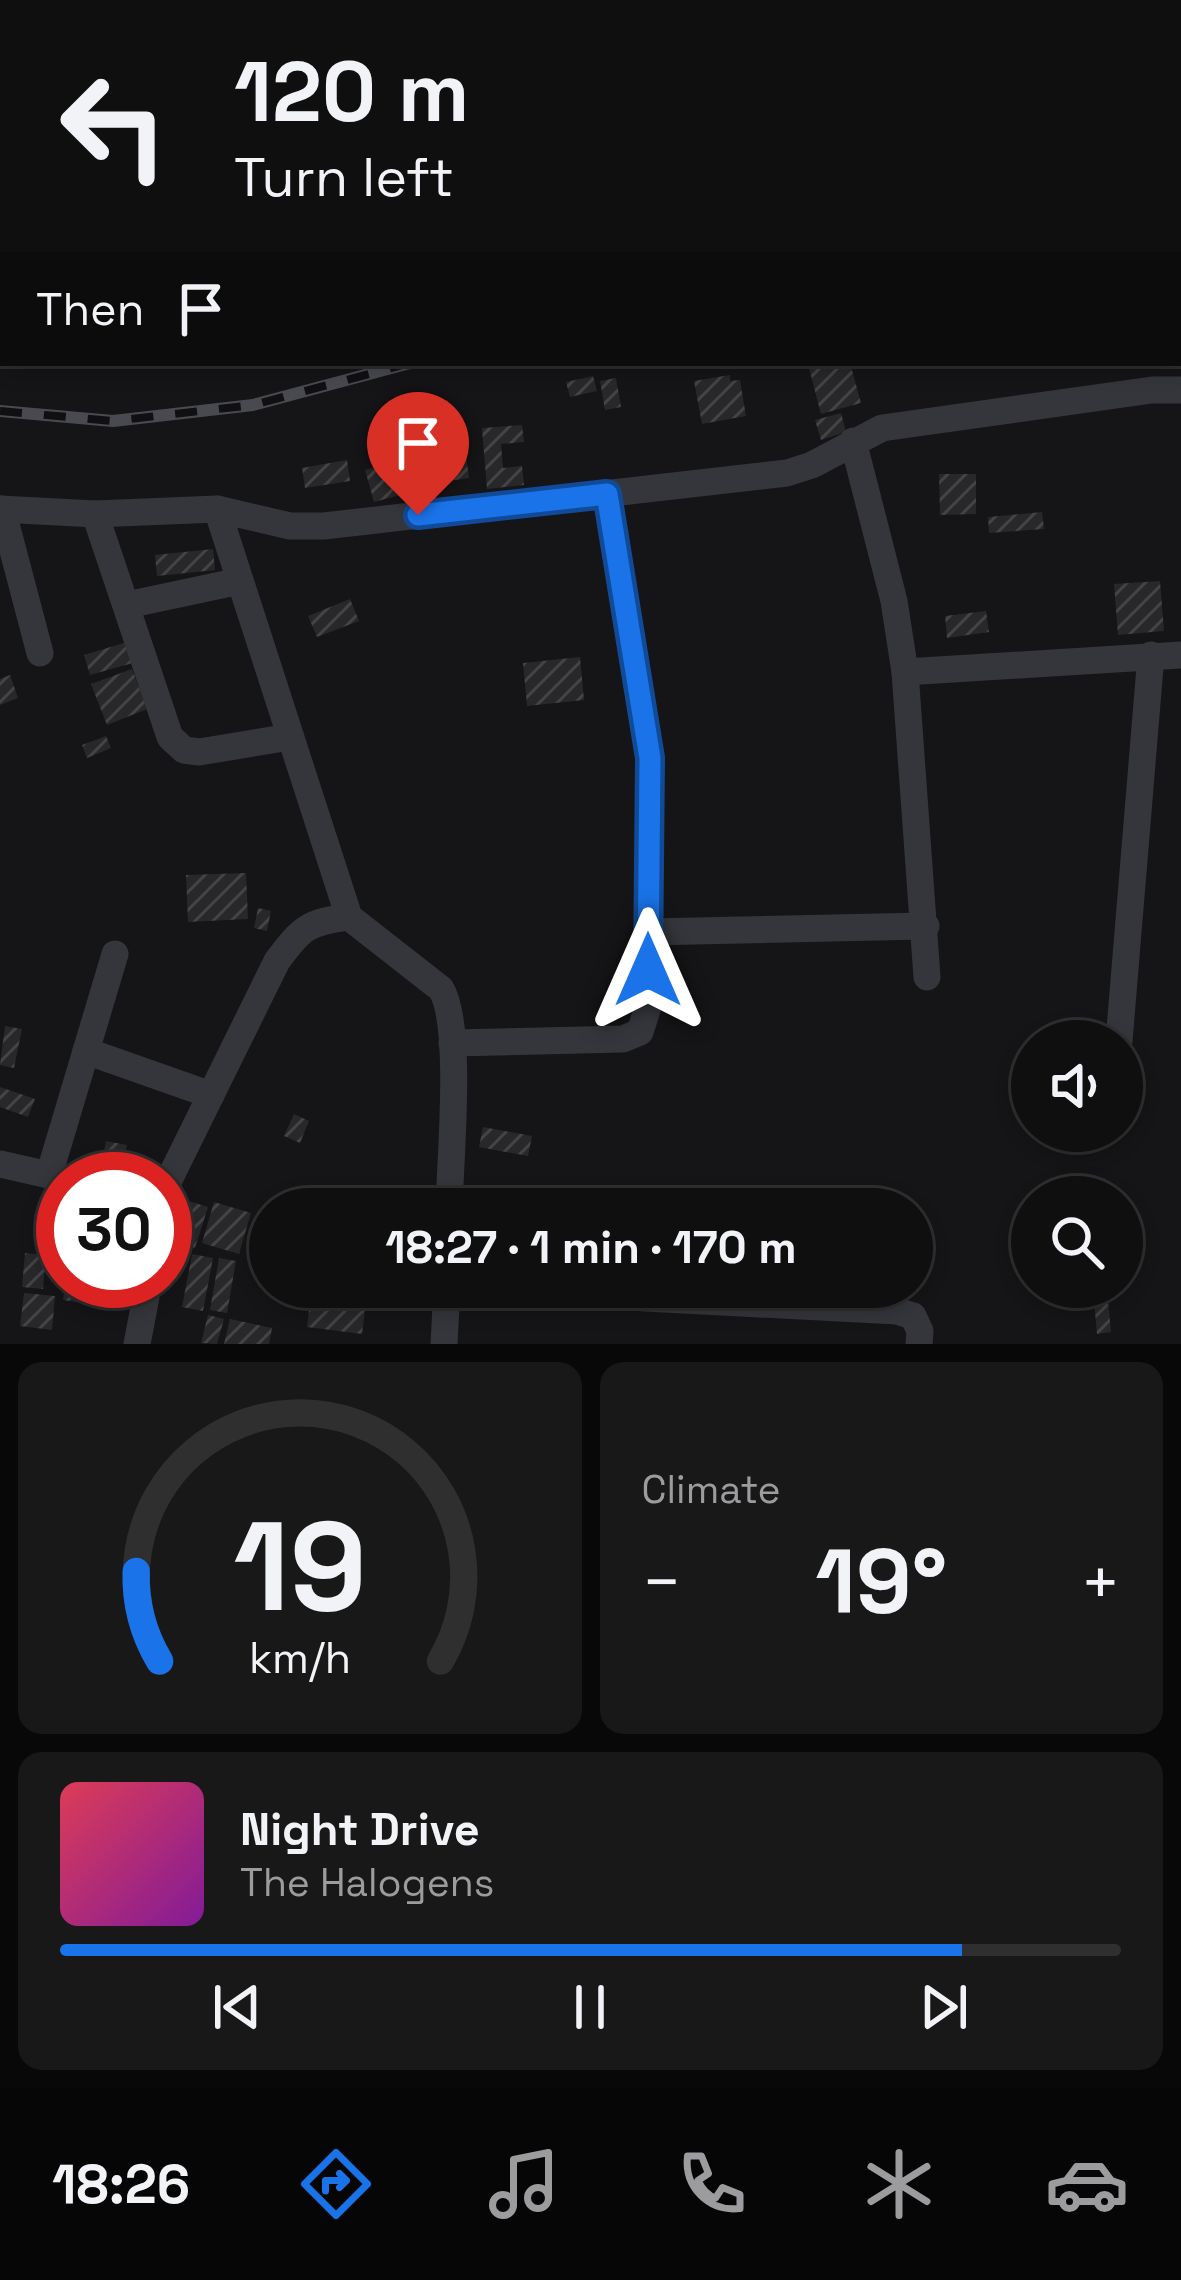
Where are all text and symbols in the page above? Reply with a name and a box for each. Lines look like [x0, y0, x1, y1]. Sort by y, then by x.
text: 120 m [234, 38, 469, 146]
icon: left [36, 48, 192, 204]
text: Turn left [234, 143, 454, 212]
icon: arrive [168, 276, 234, 342]
text: Then [36, 281, 144, 338]
pin [367, 392, 469, 515]
icon: arrive [385, 410, 451, 476]
position arrow [585, 907, 711, 1033]
map controls [1011, 1020, 1143, 1308]
button: sound [1011, 1020, 1143, 1152]
speed limit sign: 30 [36, 1152, 192, 1308]
button: search [1011, 1176, 1143, 1308]
text: 18:27 · 1 min · 170 m [385, 1219, 797, 1276]
text: Climate [642, 1465, 781, 1514]
text: 19 [233, 1487, 367, 1646]
text: 19° [815, 1524, 947, 1639]
text: − [642, 1540, 682, 1624]
text: + [1080, 1540, 1121, 1624]
text: km/h [249, 1631, 351, 1686]
text: Night Drive [240, 1801, 480, 1858]
text: The Halogens [240, 1858, 494, 1907]
icon: previous [204, 1974, 270, 2040]
icon: pause [557, 1974, 623, 2040]
icon: next [911, 1974, 977, 2040]
icon: directions [294, 2142, 378, 2226]
icon: music [482, 2142, 566, 2226]
icon: phone [670, 2142, 754, 2226]
icon: climate [857, 2142, 941, 2226]
icon: car [1045, 2142, 1129, 2226]
text: 18:26 [52, 2150, 190, 2219]

